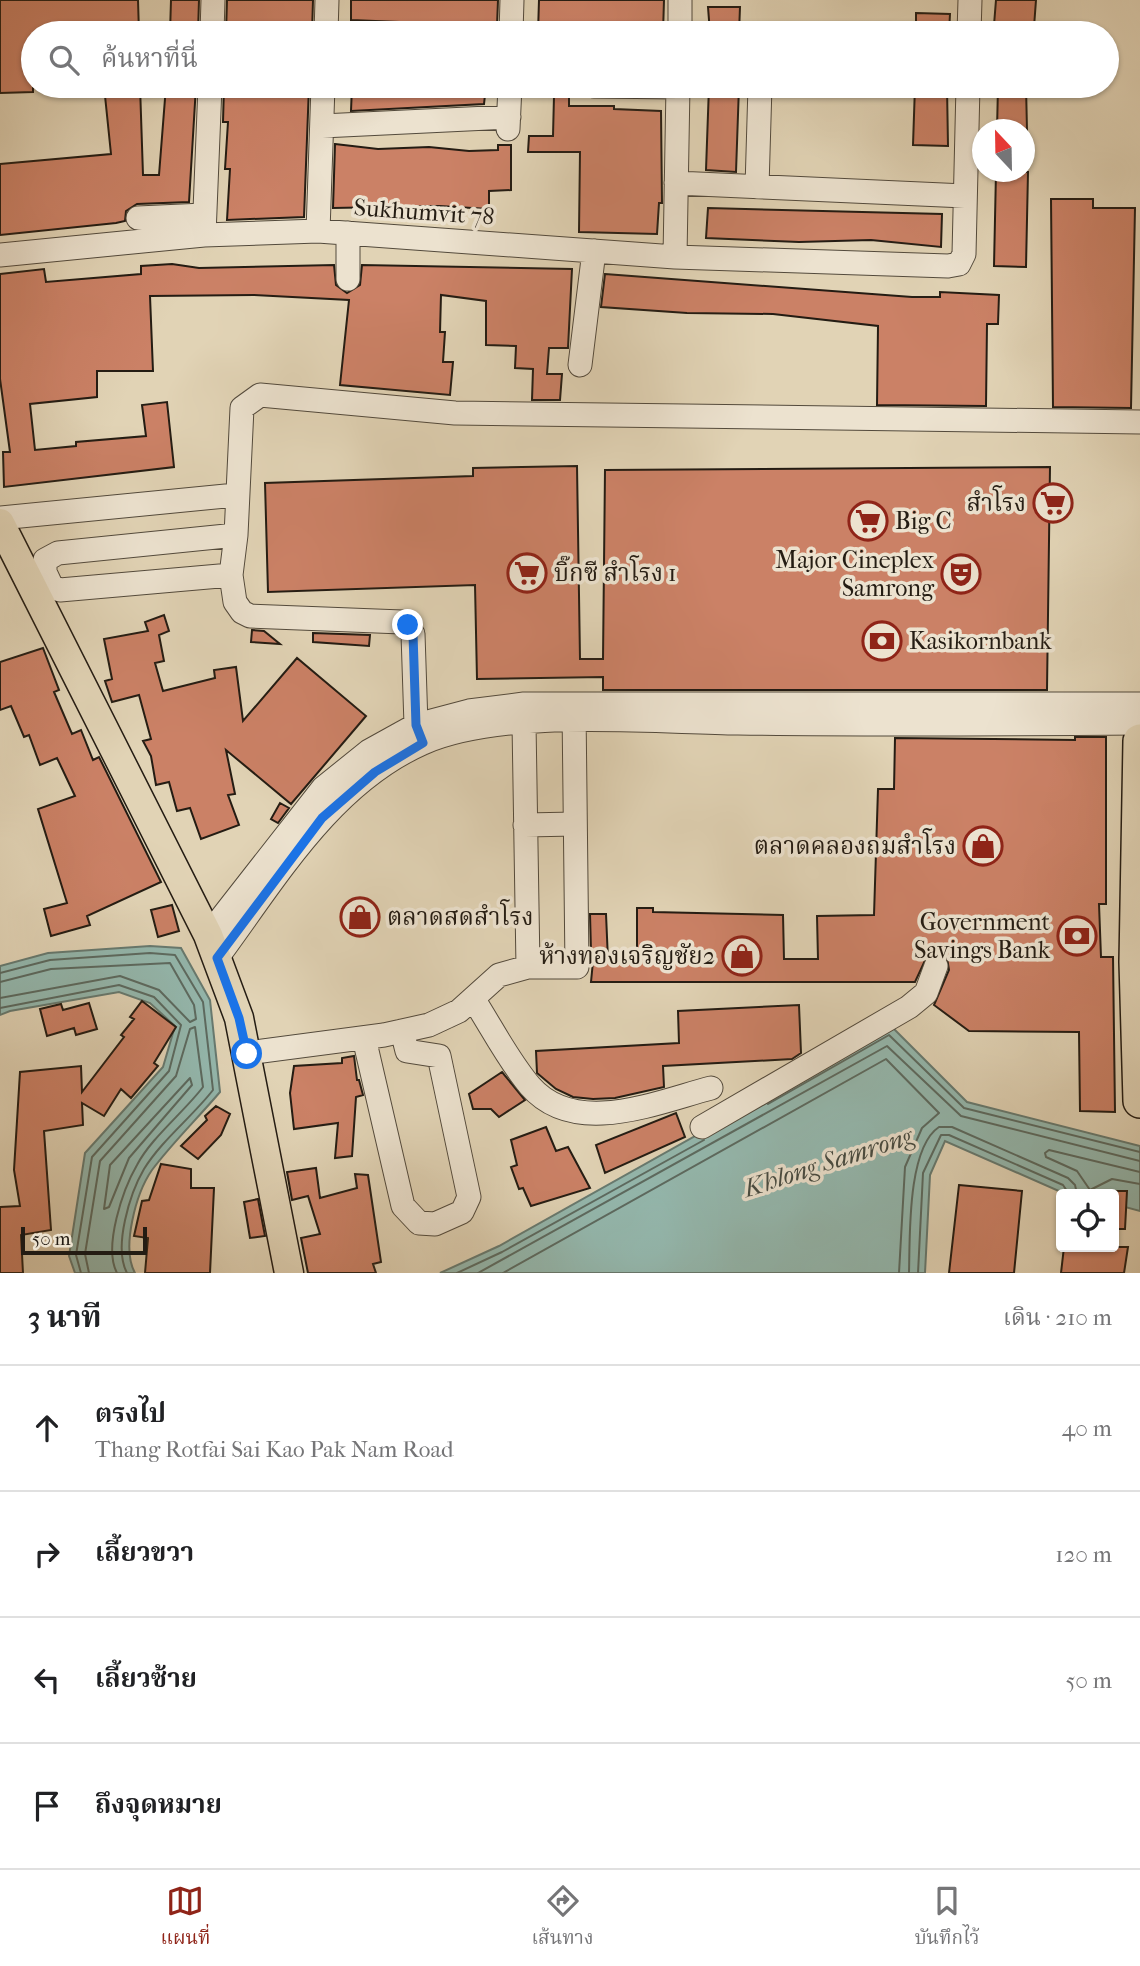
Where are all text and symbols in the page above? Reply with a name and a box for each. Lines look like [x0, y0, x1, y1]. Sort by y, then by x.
search box [21, 21, 1119, 98]
icon: search [45, 41, 83, 79]
text: ค้นหาที่นี่ [101, 43, 198, 74]
north arrow [972, 119, 1035, 182]
street label: Sukhumvit 78 [353, 193, 495, 231]
supermarket icon: สำโรง [1032, 482, 1074, 524]
place label: สำโรง [966, 485, 1026, 517]
supermarket icon: Big C [847, 500, 889, 542]
place label: Big C [895, 507, 952, 535]
place label: Major Cineplex Samrong [775, 546, 935, 602]
supermarket icon: บิ๊กซี สำโรง 1 [506, 552, 548, 594]
theatre icon: Major Cineplex Samrong [940, 553, 982, 595]
place label: บิ๊กซี สำโรง 1 [554, 555, 677, 587]
route end [392, 609, 423, 640]
bank icon: Kasikornbank [861, 620, 903, 662]
place label: Kasikornbank [909, 627, 1052, 655]
shop icon: ตลาดคลองถมสำโรง [962, 825, 1004, 867]
place label: ตลาดคลองถมสำโรง [754, 828, 956, 860]
shop icon: ตลาดสดสำโรง [339, 896, 381, 938]
place label: ตลาดสดสำโรง [387, 899, 533, 931]
place label: Government Savings Bank [914, 908, 1051, 964]
bank icon: Government Savings Bank [1056, 915, 1098, 957]
shop icon: ห้างทองเจริญชัย2 [721, 935, 763, 977]
place label: ห้างทองเจริญชัย2 [539, 942, 715, 970]
route start [231, 1038, 262, 1069]
water label: Khlong Samrong [737, 1120, 918, 1205]
map controls [1056, 1189, 1119, 1252]
button: locate [1056, 1189, 1119, 1252]
scale bar [21, 1224, 147, 1256]
text: 50 m [32, 1228, 71, 1250]
text: 3 นาที [28, 1300, 102, 1335]
text: เดิน · 210 m [1003, 1304, 1112, 1331]
text: ตรงไป [95, 1398, 166, 1429]
icon: ahead [28, 1409, 66, 1447]
text: 40 m [1062, 1415, 1112, 1442]
text: Thang Rotfai Sai Kao Pak Nam Road [95, 1436, 454, 1463]
icon: right [28, 1535, 66, 1573]
text: เลี้ยวขวา [95, 1537, 194, 1568]
text: 120 m [1055, 1541, 1112, 1568]
icon: left [28, 1661, 66, 1699]
text: เลี้ยวซ้าย [95, 1663, 197, 1694]
text: 50 m [1065, 1667, 1112, 1694]
icon: arrive [28, 1787, 66, 1825]
text: ถึงจุดหมาย [95, 1789, 222, 1820]
tab: แผนที่ [161, 1882, 210, 1954]
tab: เส้นทาง [532, 1882, 593, 1954]
tab: บันทึกไว้ [915, 1882, 979, 1954]

